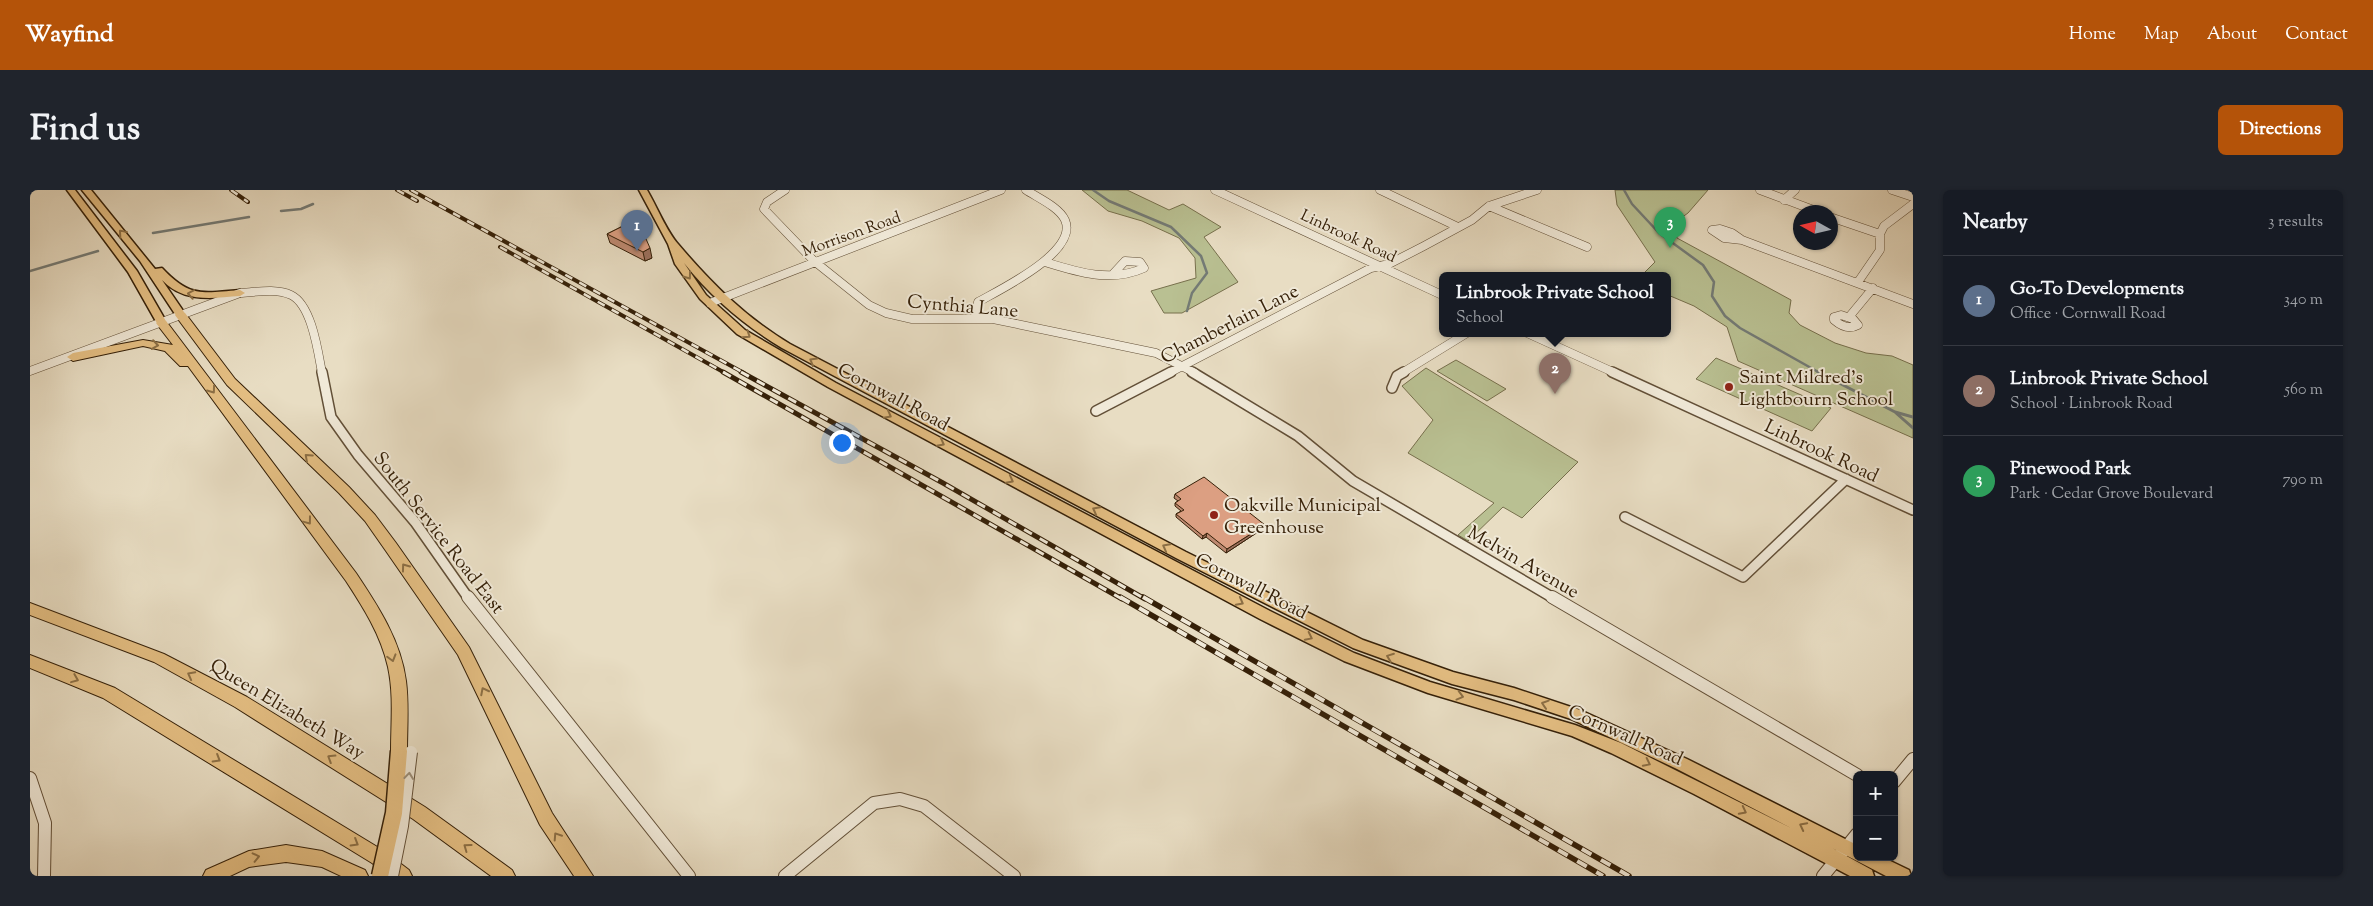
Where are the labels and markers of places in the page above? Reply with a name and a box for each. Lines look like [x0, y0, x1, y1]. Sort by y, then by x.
pin: 3 [1654, 207, 1686, 248]
pin: 1 [621, 210, 653, 251]
pin: 2 [1539, 353, 1571, 394]
place label: Saint Mildred's Lightbourn School [1739, 365, 1893, 414]
marker: Saint Mildred's Lightbourn School [1723, 381, 1735, 393]
place label: Oakville Municipal Greenhouse [1224, 493, 1381, 542]
marker: Oakville Municipal Greenhouse [1208, 509, 1220, 521]

